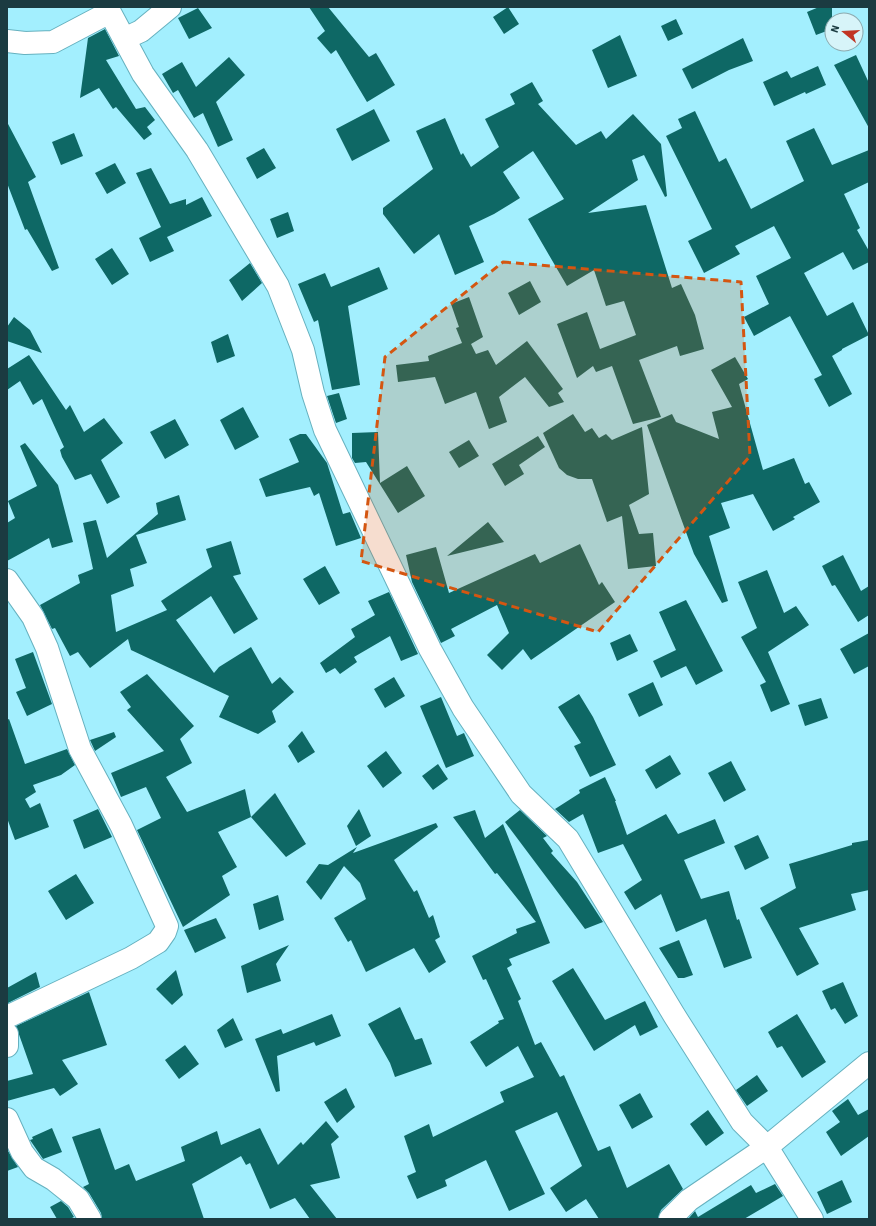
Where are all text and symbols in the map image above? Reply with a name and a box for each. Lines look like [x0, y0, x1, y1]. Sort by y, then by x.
north arrow [824, 12, 864, 52]
text: N [827, 23, 843, 35]

